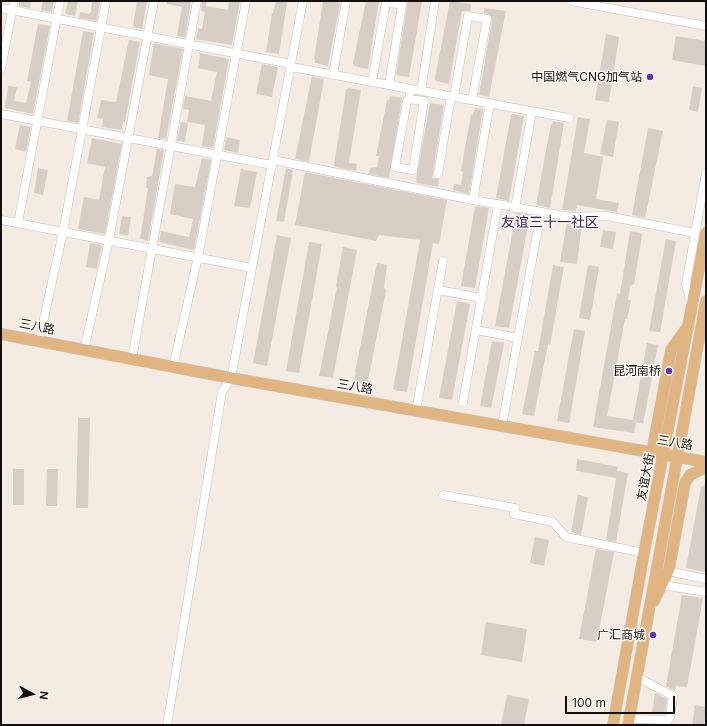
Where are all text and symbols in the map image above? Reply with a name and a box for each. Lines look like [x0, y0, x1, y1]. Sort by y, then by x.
place label: 中国燃气CNG加气站 [531, 70, 642, 84]
marker: 中国燃气CNG加气站 [645, 72, 655, 82]
district label: 友谊三十一社区 [501, 215, 599, 231]
street label: 三八路 [18, 316, 56, 338]
place label: 昆河南桥 [613, 364, 661, 378]
marker: 昆河南桥 [664, 366, 674, 376]
street label: 三八路 [336, 377, 374, 397]
street label: 三八路 [656, 433, 694, 453]
street label: 友谊大街 [634, 452, 658, 502]
place label: 广汇商城 [597, 628, 645, 642]
marker: 广汇商城 [648, 630, 658, 640]
north arrow [12, 674, 52, 714]
scale bar [567, 688, 677, 714]
text: N [36, 690, 51, 700]
text: 100 m [572, 695, 606, 710]

